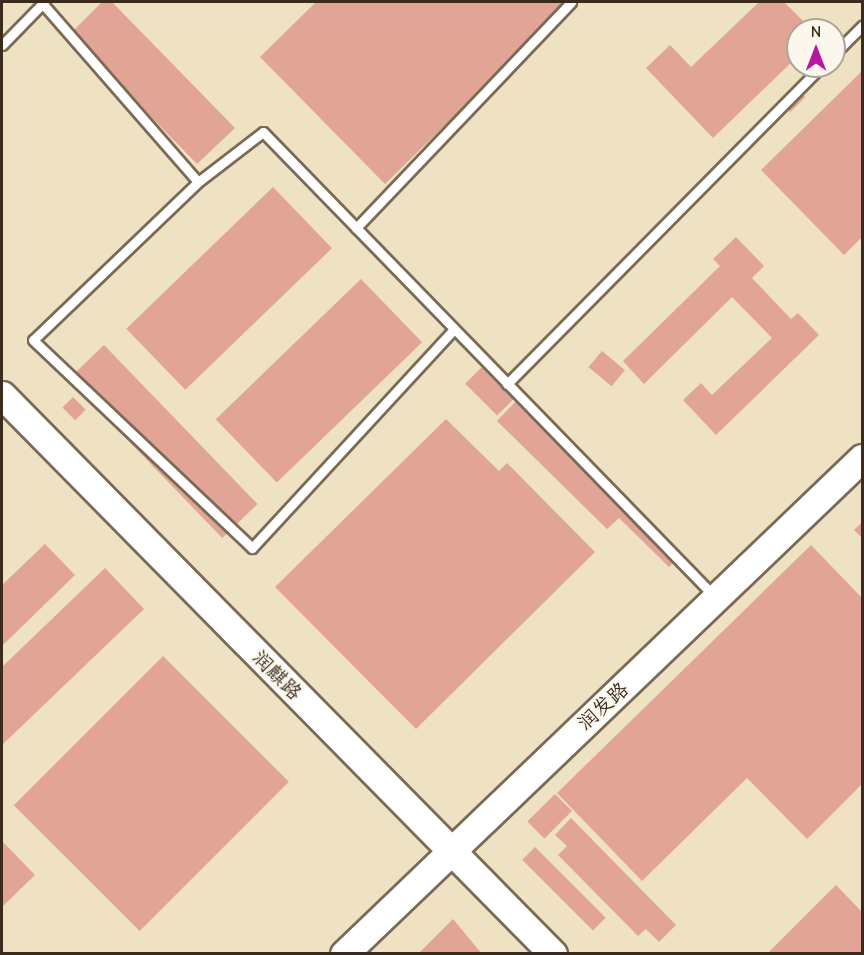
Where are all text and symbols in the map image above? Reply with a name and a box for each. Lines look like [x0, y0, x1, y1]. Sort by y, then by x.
north arrow [786, 18, 846, 78]
text: N [811, 23, 821, 41]
street label: 润麒路 [247, 645, 307, 705]
street label: 润发路 [573, 677, 633, 735]

